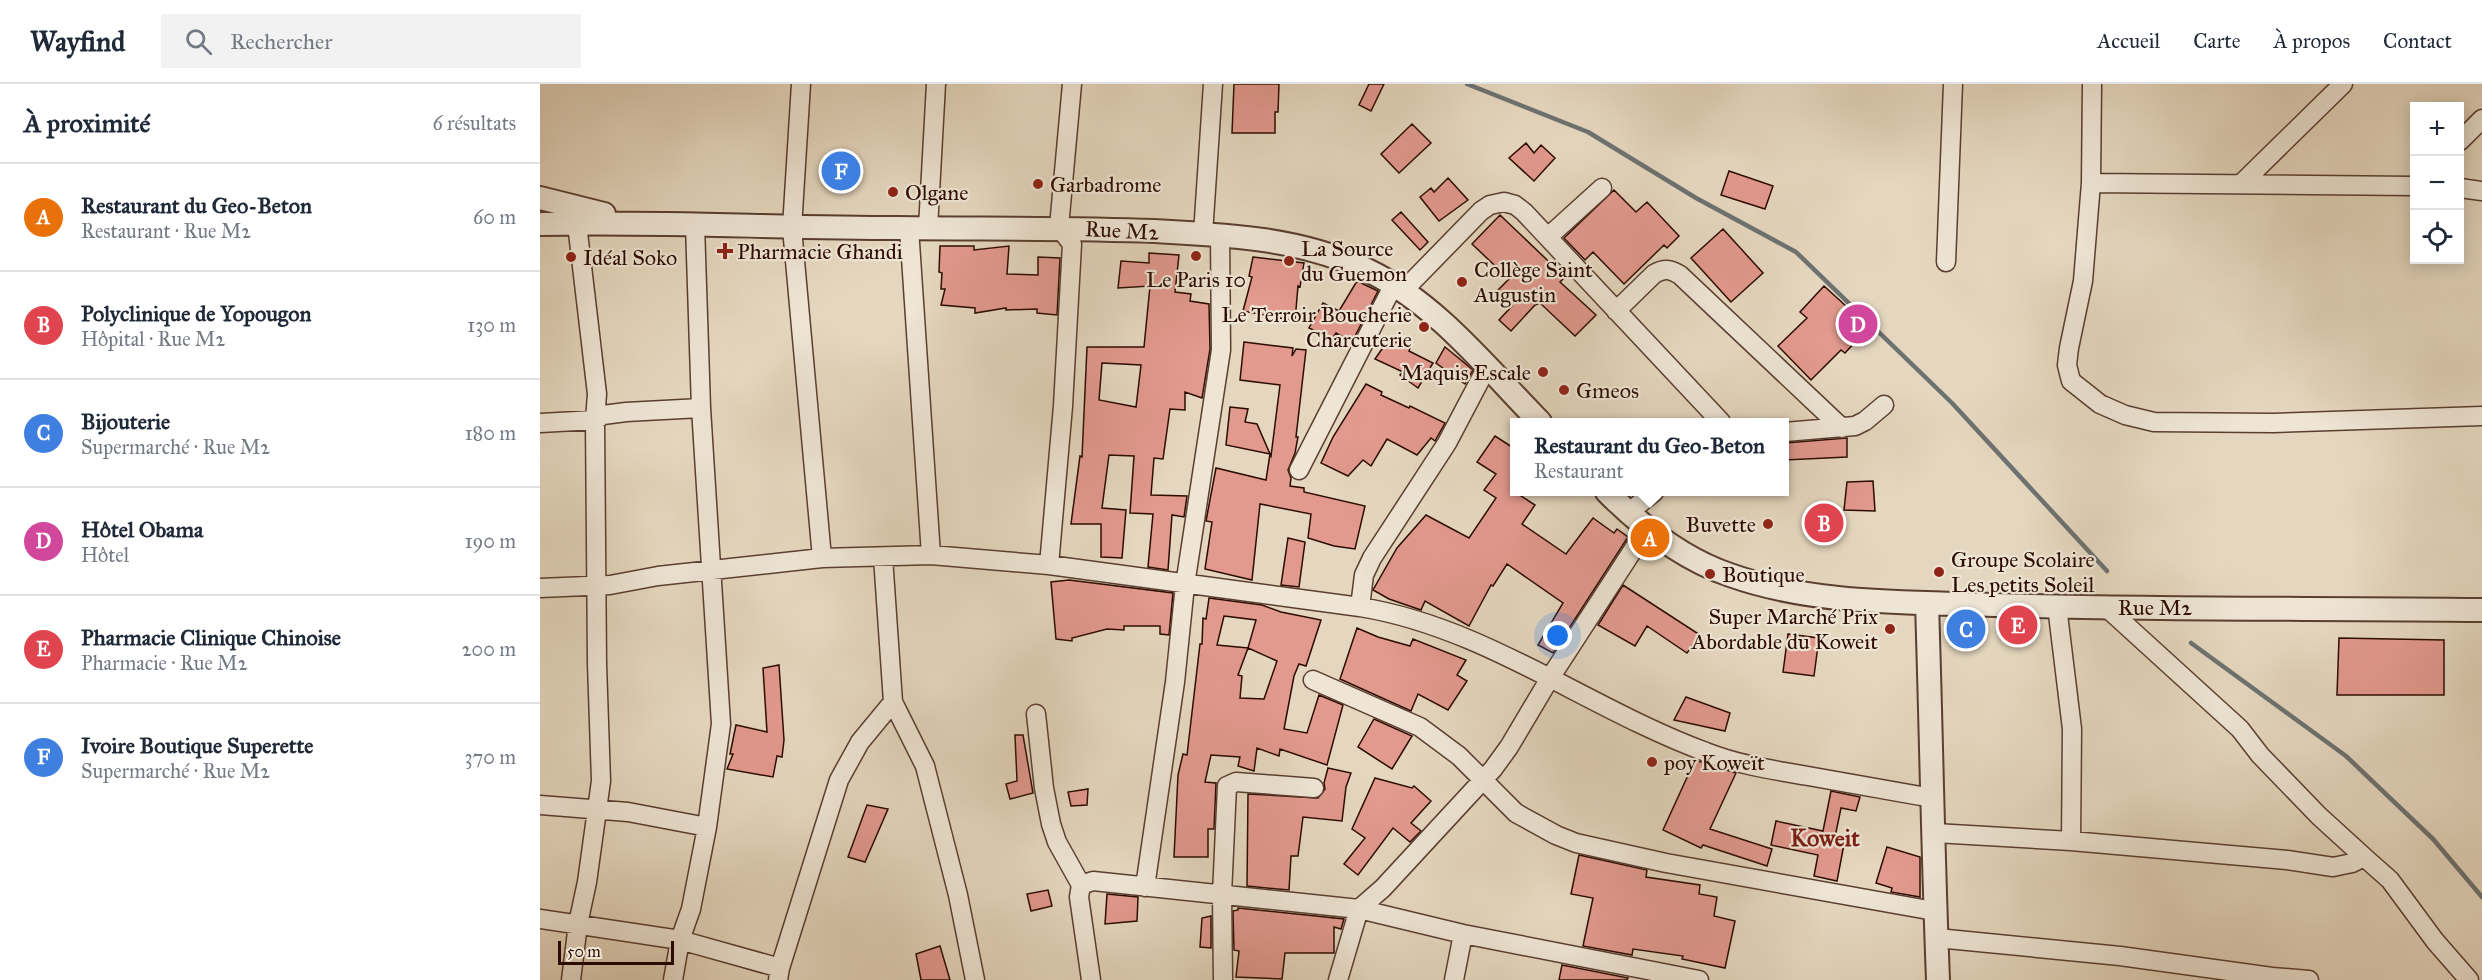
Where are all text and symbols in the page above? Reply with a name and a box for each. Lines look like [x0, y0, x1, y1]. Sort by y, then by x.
search box [161, 14, 581, 68]
text: Wayfind [30, 24, 125, 59]
icon: search [182, 25, 215, 58]
text: Rechercher [230, 28, 332, 55]
text: Accueil [2097, 28, 2160, 54]
text: Carte [2193, 28, 2241, 54]
text: À propos [2274, 28, 2350, 54]
text: Contact [2383, 28, 2452, 54]
map controls [2410, 102, 2464, 264]
button: + [2410, 102, 2464, 156]
text: À proximité [24, 107, 150, 139]
text: 6 résultats [433, 111, 516, 135]
pin: F [822, 148, 860, 194]
button: − [2410, 156, 2464, 210]
place label: Garbadrome [1050, 171, 1162, 198]
marker: Garbadrome [1031, 177, 1045, 191]
place label: Olgane [905, 179, 968, 206]
marker: Olgane [886, 185, 900, 199]
text: Restaurant du Geo-Beton [81, 192, 312, 219]
text: A [37, 205, 50, 229]
text: 60 m [473, 205, 516, 229]
button: locate [2410, 210, 2464, 264]
street label: Rue M2 [1084, 215, 1160, 246]
text: Restaurant · Rue M2 [81, 219, 251, 243]
place label: La Source du Guemon [1301, 235, 1407, 287]
place label: Pharmacie Ghandi [737, 238, 903, 265]
place label: Idéal Soko [583, 244, 677, 271]
marker: Pharmacie Ghandi [718, 244, 732, 258]
marker: Le Paris 10 [1189, 249, 1203, 263]
marker: Idéal Soko [564, 250, 578, 264]
marker: La Source du Guemon [1282, 254, 1296, 268]
place label: Collège Saint Augustin [1473, 256, 1593, 308]
place label: Le Paris 10 [1146, 266, 1246, 293]
marker: Collège Saint Augustin [1455, 275, 1469, 289]
text: Polyclinique de Yopougon [81, 300, 311, 327]
place label: Le Terroir Boucherie Charcuterie [1221, 301, 1412, 353]
pin: D [1838, 302, 1878, 346]
text: B [37, 313, 50, 337]
text: 130 m [467, 313, 516, 337]
marker: Le Terroir Boucherie Charcuterie [1417, 320, 1431, 334]
text: Hôpital · Rue M2 [81, 327, 225, 351]
place label: Maquis Escale [1401, 359, 1531, 386]
marker: Maquis Escale [1536, 365, 1550, 379]
place label: Gmeos [1576, 377, 1639, 404]
marker: Gmeos [1557, 383, 1571, 397]
text: Bijouterie [81, 408, 170, 435]
popup [1510, 418, 1789, 496]
text: C [37, 421, 50, 445]
text: 180 m [465, 421, 516, 445]
text: Restaurant du Geo-Beton [1534, 432, 1765, 459]
text: Supermarché · Rue M2 [81, 435, 270, 459]
text: Restaurant [1534, 459, 1624, 483]
pin: B [1804, 500, 1844, 546]
place label: Buvette [1686, 511, 1756, 538]
text: Hôtel Obama [81, 516, 203, 543]
pin: A [1630, 516, 1670, 560]
marker: Buvette [1761, 517, 1775, 531]
text: D [36, 529, 51, 553]
text: 190 m [465, 529, 516, 553]
text: Hôtel [81, 543, 129, 567]
place label: Groupe Scolaire Les petits Soleil [1951, 546, 2095, 598]
place label: Boutique [1722, 561, 1805, 588]
marker: Groupe Scolaire Les petits Soleil [1932, 565, 1946, 579]
marker: Boutique [1703, 567, 1717, 581]
street label: Rue M2 [2118, 594, 2192, 621]
pin: E [1998, 602, 2038, 648]
place label: Super Marché Prix Abordable du Koweit [1690, 603, 1878, 655]
pin: C [1946, 606, 1986, 652]
your location [1543, 621, 1572, 650]
marker: Super Marché Prix Abordable du Koweit [1883, 622, 1897, 636]
text: Pharmacie Clinique Chinoise [81, 624, 341, 651]
text: E [36, 637, 51, 661]
text: 200 m [462, 637, 516, 661]
text: Pharmacie · Rue M2 [81, 651, 248, 675]
text: Ivoire Boutique Superette [81, 732, 314, 759]
text: F [37, 745, 50, 769]
text: 370 m [465, 745, 516, 769]
place label: poy Koweït [1663, 749, 1765, 776]
marker: poy Koweït [1645, 755, 1659, 769]
text: Supermarché · Rue M2 [81, 759, 270, 783]
district label: Koweit [1790, 823, 1860, 853]
scale bar [558, 938, 674, 966]
text: 50 m [567, 942, 601, 961]

